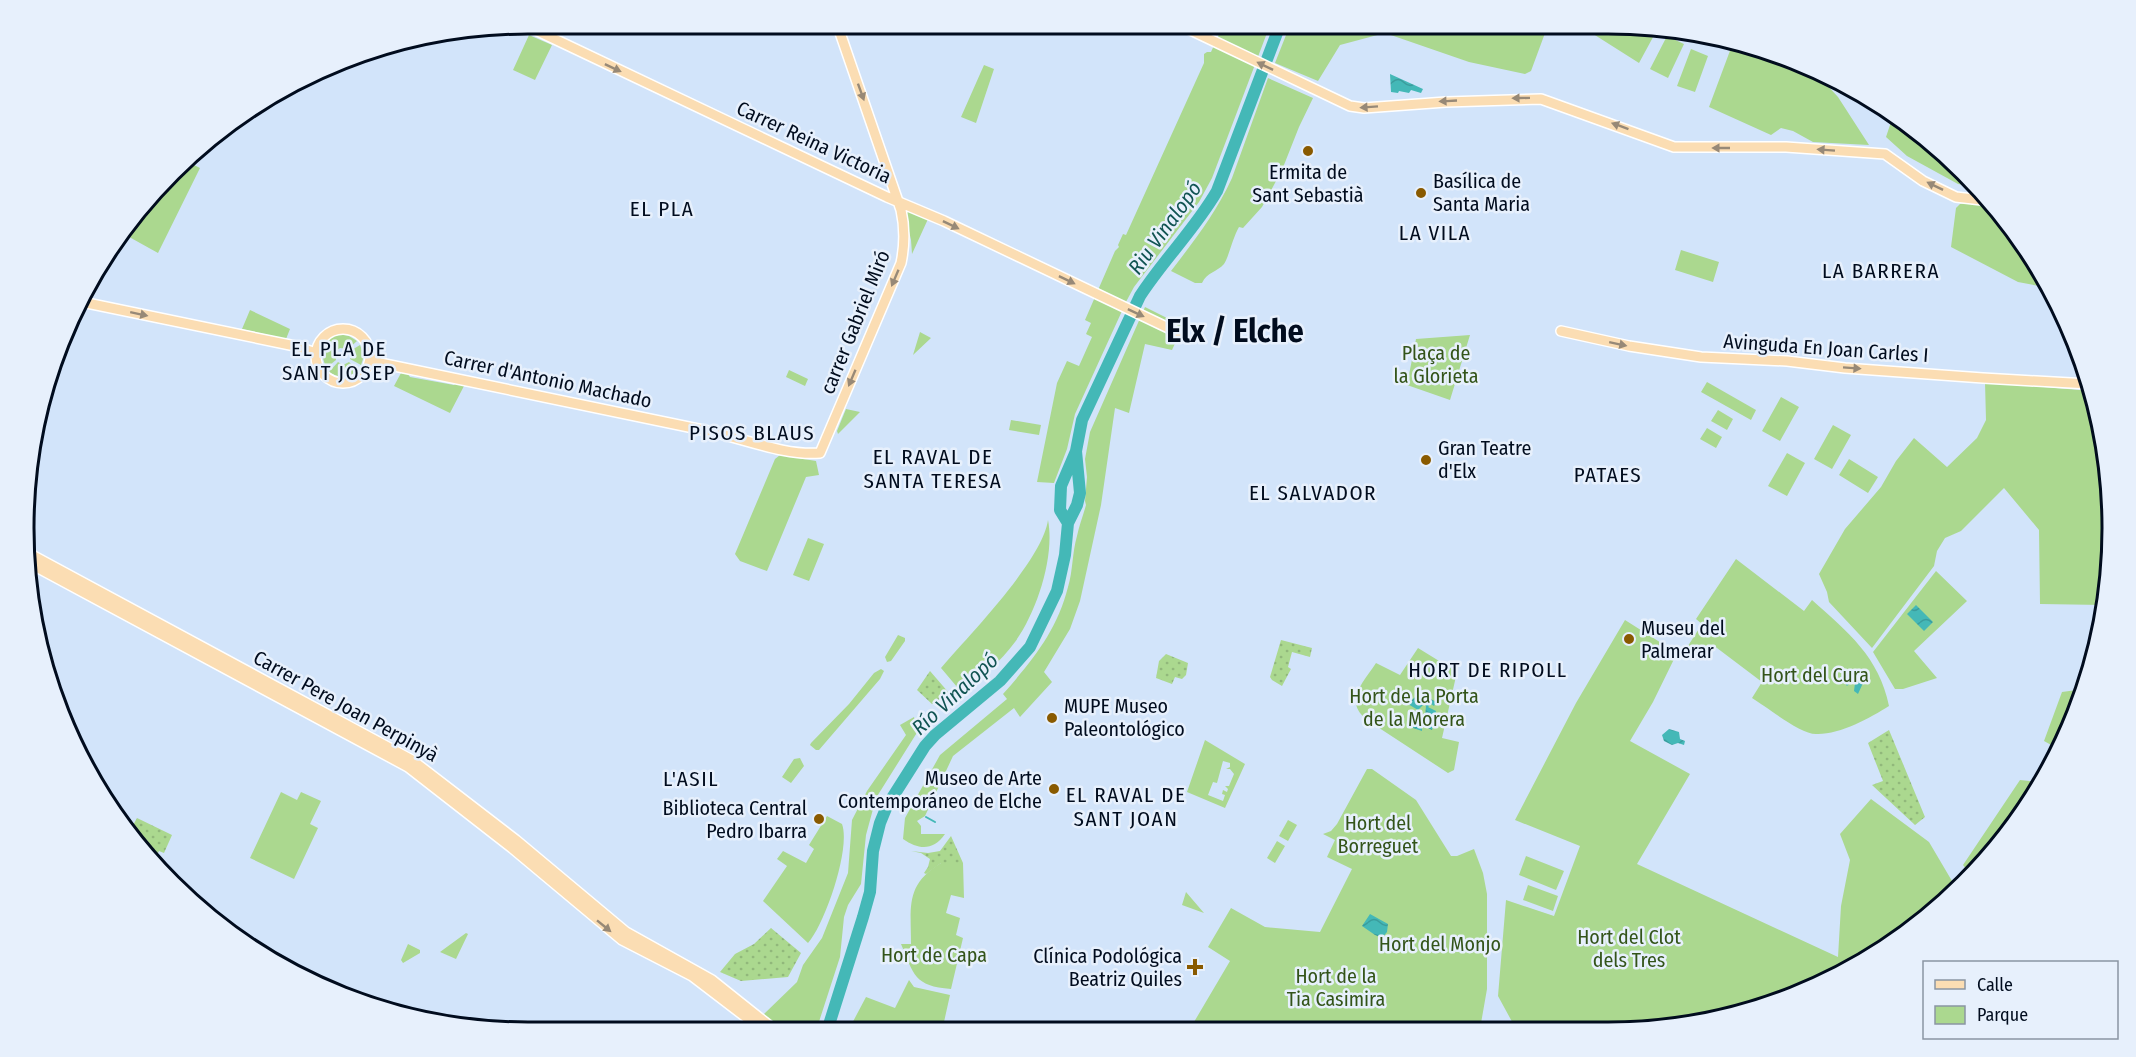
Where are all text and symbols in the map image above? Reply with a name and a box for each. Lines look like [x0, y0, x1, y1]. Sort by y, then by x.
one-way arrow [1257, 61, 1274, 70]
one-way arrow [605, 63, 622, 72]
one-way arrow [857, 83, 866, 101]
one-way arrow [1511, 94, 1530, 103]
street label: Carrer Reina Victoria [733, 96, 895, 188]
one-way arrow [1439, 97, 1458, 106]
one-way arrow [1359, 102, 1378, 111]
one-way arrow [1610, 121, 1628, 131]
one-way arrow [1712, 143, 1731, 153]
marker: Ermita de Sant Sebastià [1301, 144, 1315, 158]
one-way arrow [1817, 145, 1836, 155]
place label: Ermita de Sant Sebastià [1252, 160, 1364, 207]
place label: Basílica de Santa Maria [1433, 169, 1530, 216]
water label: Riu Vinalopó [1123, 176, 1207, 280]
one-way arrow [1926, 181, 1943, 191]
marker: Basílica de Santa Maria [1414, 186, 1428, 200]
district label: EL PLA [630, 196, 694, 222]
one-way arrow [943, 220, 960, 229]
district label: LA VILA [1399, 220, 1471, 246]
street label: carrer Gabriel Miró [815, 247, 895, 397]
district label: LA BARRERA [1822, 258, 1940, 284]
one-way arrow [890, 269, 899, 287]
one-way arrow [1059, 276, 1076, 285]
one-way arrow [1128, 308, 1145, 317]
one-way arrow [130, 310, 149, 319]
district label: Elx / Elche [1166, 312, 1304, 350]
street label: Avinguda En Joan Carles I [1723, 329, 1929, 367]
district label: EL PLA DE SANT JOSEP [282, 336, 396, 386]
one-way arrow [1609, 340, 1628, 349]
park label: Plaça de la Glorieta [1394, 341, 1478, 388]
street label: Carrer d'Antonio Machado [442, 345, 654, 413]
one-way arrow [1842, 364, 1861, 373]
one-way arrow [847, 369, 856, 387]
district label: PISOS BLAUS [689, 420, 815, 446]
place label: Gran Teatre d'Elx [1438, 436, 1531, 483]
district label: EL RAVAL DE SANTA TERESA [864, 444, 1002, 494]
marker: Gran Teatre d'Elx [1419, 453, 1433, 467]
district label: PATAES [1574, 462, 1642, 488]
district label: EL SALVADOR [1249, 480, 1377, 506]
place label: Museu del Palmerar [1641, 616, 1725, 663]
marker: Museu del Palmerar [1622, 632, 1636, 646]
street label: Carrer Pere Joan Perpinyà [249, 645, 443, 767]
water label: Río Vinalopó [906, 647, 1004, 741]
district label: HORT DE RIPOLL [1408, 657, 1568, 683]
park label: Hort del Cura [1761, 663, 1869, 687]
park label: Hort de la Porta de la Morera [1349, 684, 1479, 731]
place label: MUPE Museo Paleontológico [1064, 694, 1185, 741]
marker: MUPE Museo Paleontológico [1045, 711, 1059, 725]
district label: L'ASIL [663, 766, 719, 792]
place label: Museo de Arte Contemporáneo de Elche [838, 766, 1042, 813]
marker: Museo de Arte Contemporáneo de Elche [1047, 782, 1061, 796]
district label: EL RAVAL DE SANT JOAN [1066, 782, 1186, 832]
place label: Biblioteca Central Pedro Ibarra [663, 796, 807, 843]
park label: Hort del Borreguet [1338, 811, 1419, 858]
marker: Biblioteca Central Pedro Ibarra [812, 812, 826, 826]
one-way arrow [596, 919, 611, 932]
park label: Hort del Clot dels Tres [1577, 925, 1681, 972]
park label: Hort del Monjo [1379, 932, 1501, 956]
park label: Hort de Capa [881, 943, 987, 967]
place label: Clínica Podológica Beatriz Quiles [1033, 944, 1182, 991]
marker: Clínica Podológica Beatriz Quiles [1186, 958, 1204, 976]
legend [1923, 961, 2118, 1039]
park label: Hort de la Tia Casimira [1287, 964, 1385, 1011]
text: Calle [1977, 974, 2013, 996]
text: Parque [1977, 1004, 2028, 1026]

